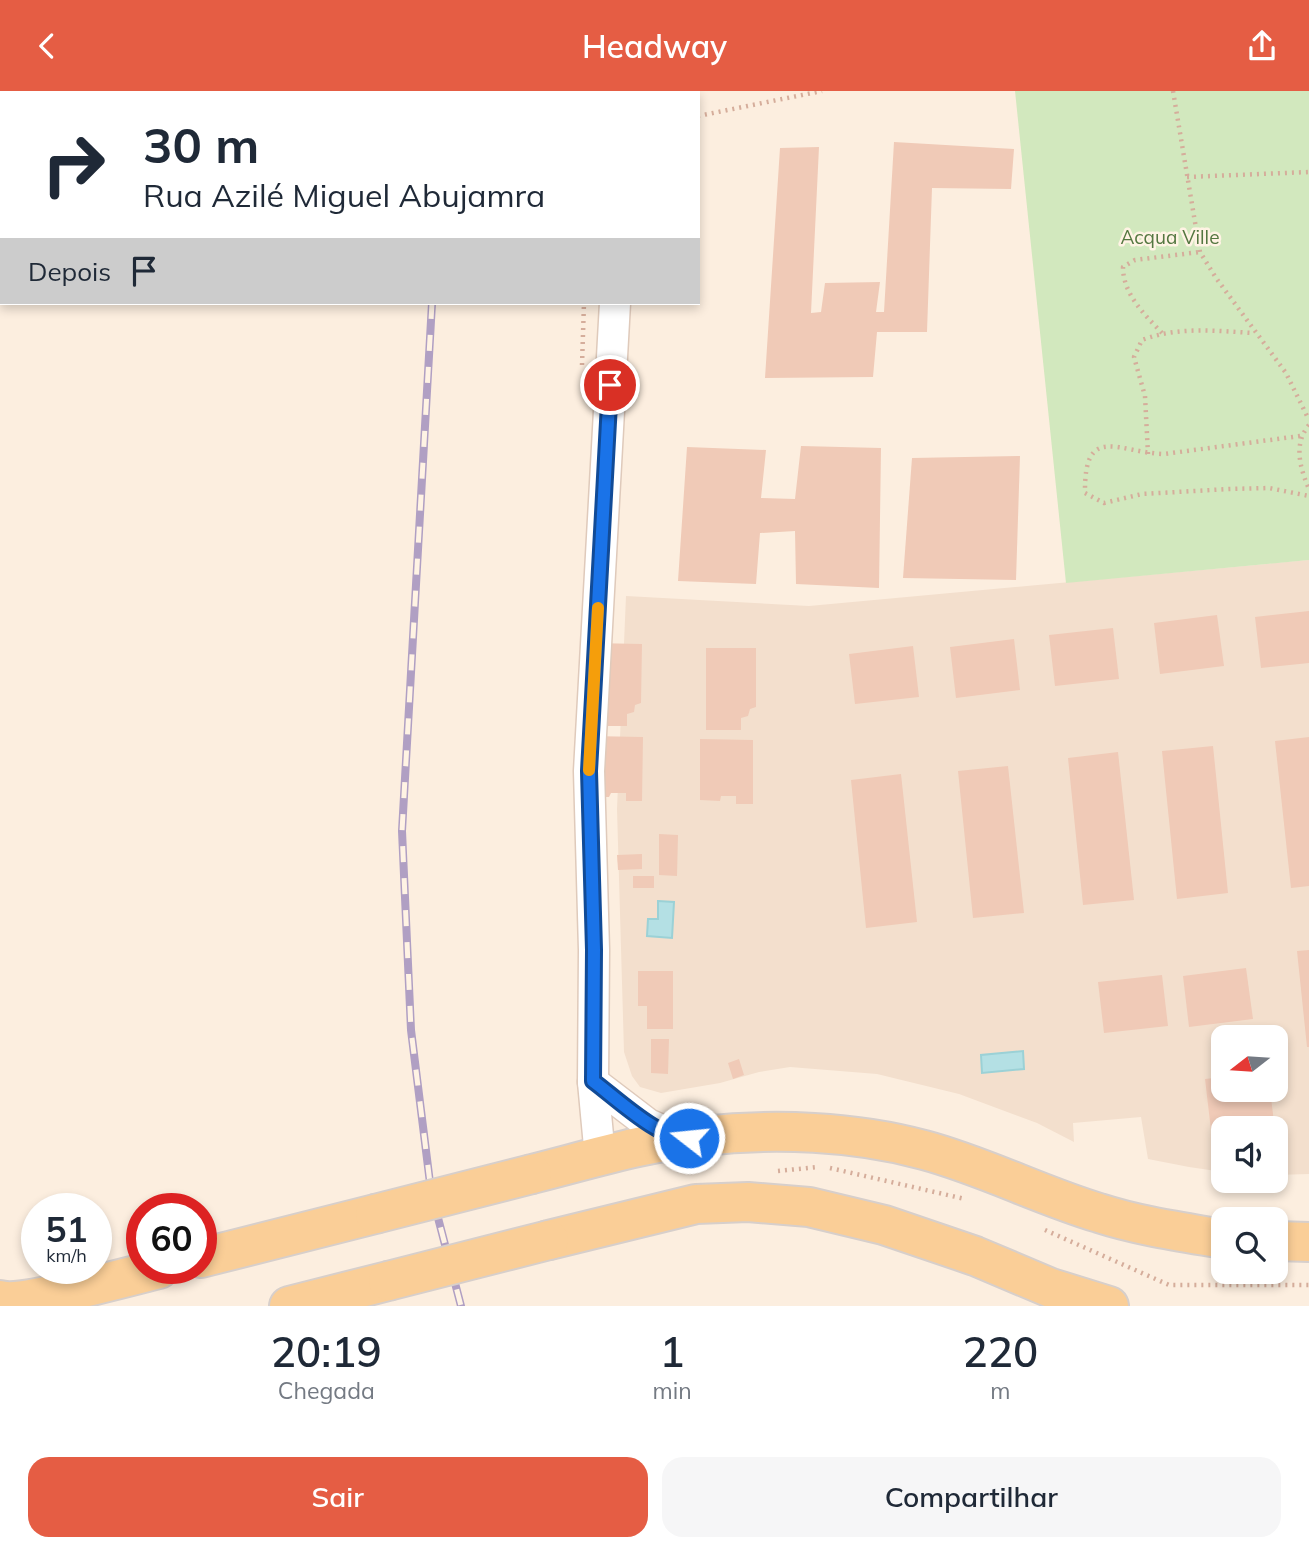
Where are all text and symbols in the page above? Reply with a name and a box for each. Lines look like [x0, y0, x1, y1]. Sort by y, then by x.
text: Headway [582, 26, 727, 66]
icon: back [28, 27, 66, 65]
icon: share [1243, 27, 1281, 65]
text: 30 m [143, 114, 259, 175]
icon: right [28, 119, 119, 210]
text: Rua Azilé Miguel Abujamra [143, 175, 545, 215]
park label: Acqua Ville [1121, 225, 1219, 249]
icon: arrive [125, 252, 163, 290]
text: Depois [28, 255, 111, 288]
pin [580, 355, 640, 415]
icon: arrive [591, 366, 629, 404]
north arrow [1211, 1025, 1288, 1103]
map controls [1211, 1025, 1288, 1284]
position arrow [652, 1101, 726, 1175]
button: sound [1211, 1116, 1288, 1193]
speed limit sign: 60 [126, 1193, 217, 1284]
text: 51 [45, 1207, 88, 1251]
button: search [1211, 1207, 1288, 1284]
text: km/h [46, 1244, 87, 1267]
text: 20:19 [271, 1325, 382, 1378]
text: 1 [659, 1325, 685, 1378]
text: 220 [963, 1325, 1038, 1378]
text: Chegada [278, 1376, 375, 1405]
text: min [652, 1376, 692, 1405]
text: m [990, 1376, 1010, 1405]
button: Sair [28, 1457, 648, 1537]
button: Compartilhar [662, 1457, 1281, 1537]

